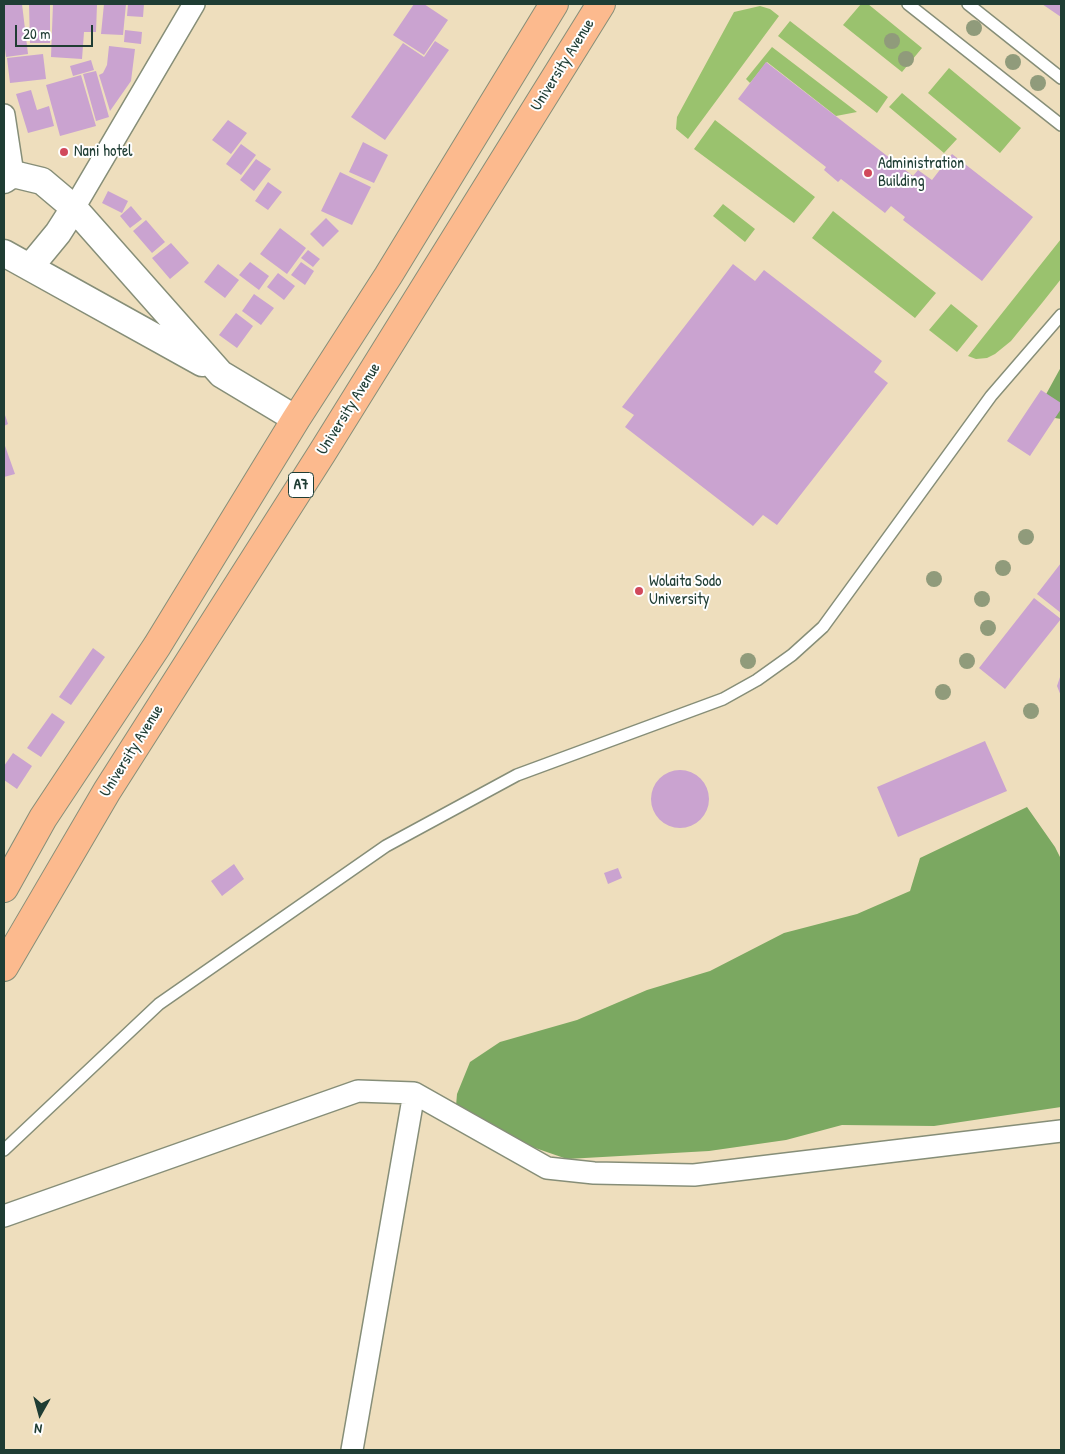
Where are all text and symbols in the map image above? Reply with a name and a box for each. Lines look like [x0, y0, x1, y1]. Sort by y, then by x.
scale bar [18, 15, 95, 47]
street label: University Avenue [527, 15, 599, 115]
text: 20 m [23, 23, 50, 44]
place label: Nani hotel [74, 142, 133, 162]
marker: Nani hotel [58, 146, 70, 158]
place label: Administration Building [878, 154, 964, 192]
marker: Administration Building [862, 167, 874, 179]
street label: University Avenue [313, 359, 385, 459]
road number: A7 [288, 472, 314, 498]
place label: Wolaita Sodo University [649, 572, 721, 610]
marker: Wolaita Sodo University [633, 585, 645, 597]
street label: University Avenue [96, 701, 168, 801]
north arrow [15, 1389, 65, 1439]
text: N [33, 1420, 43, 1439]

